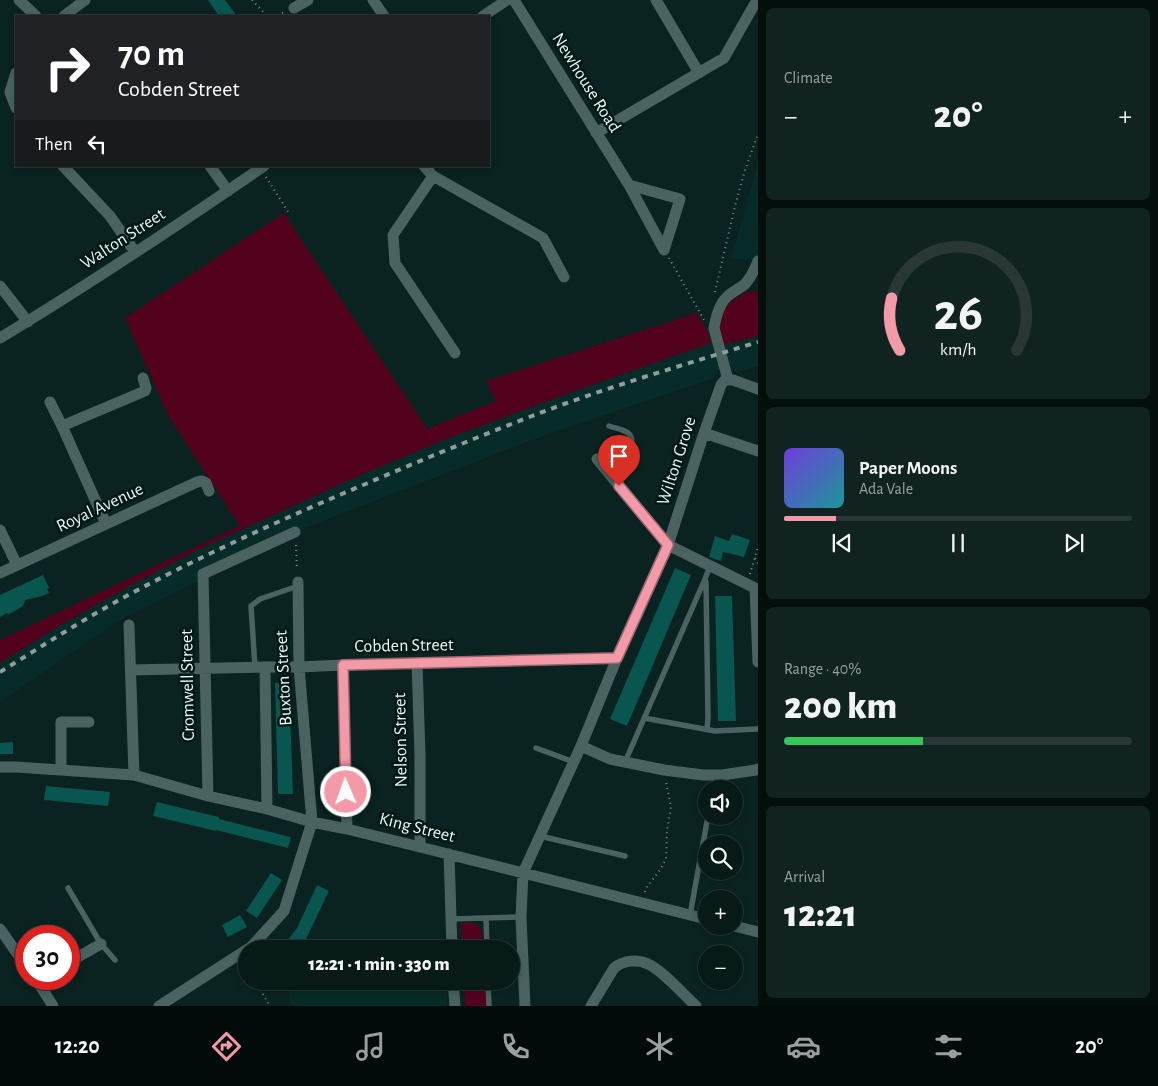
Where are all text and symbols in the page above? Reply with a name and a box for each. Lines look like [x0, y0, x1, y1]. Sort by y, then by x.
street label: Newhouse Road [548, 30, 624, 136]
icon: right [35, 35, 100, 100]
text: 70 m [118, 37, 185, 72]
text: Climate [784, 70, 833, 86]
text: Cobden Street [118, 78, 239, 100]
text: 20° [934, 97, 982, 135]
text: − [784, 103, 797, 131]
text: + [1119, 103, 1132, 131]
icon: left [83, 130, 111, 158]
text: Then [35, 135, 73, 154]
street label: Walton Street [78, 205, 169, 273]
text: 26 [933, 287, 983, 339]
text: km/h [940, 341, 976, 359]
street label: Wilton Grove [654, 415, 700, 507]
pin [598, 435, 640, 486]
icon: arrive [605, 442, 633, 470]
text: Paper Moons [859, 459, 957, 478]
street label: Royal Avenue [54, 480, 146, 536]
text: Ada Vale [859, 481, 913, 497]
icon: previous [828, 529, 856, 557]
icon: pause [944, 529, 972, 557]
icon: next [1060, 529, 1088, 557]
street label: Cromwell Street [178, 629, 198, 741]
street label: Buxton Street [273, 630, 295, 726]
street label: Cobden Street [354, 636, 454, 656]
text: Range · 40% [784, 661, 862, 677]
text: 200 km [784, 688, 897, 726]
street label: Nelson Street [391, 692, 411, 787]
position arrow [319, 765, 371, 817]
map controls [698, 780, 743, 990]
button: sound [698, 780, 743, 825]
street label: King Street [377, 810, 457, 846]
button: search [698, 835, 743, 880]
text: Arrival [784, 869, 825, 885]
button: + [698, 890, 743, 935]
text: 12:21 [784, 896, 857, 934]
speed limit sign: 30 [15, 925, 80, 990]
button: − [698, 945, 743, 990]
text: 12:21 · 1 min · 330 m [308, 955, 450, 974]
icon: directions [209, 1029, 244, 1064]
icon: music [353, 1029, 388, 1064]
icon: phone [498, 1029, 533, 1064]
icon: climate [642, 1029, 677, 1064]
icon: car [786, 1029, 821, 1064]
icon: filters [931, 1029, 966, 1064]
text: 12:20 [55, 1035, 100, 1057]
text: 20° [1075, 1035, 1103, 1057]

